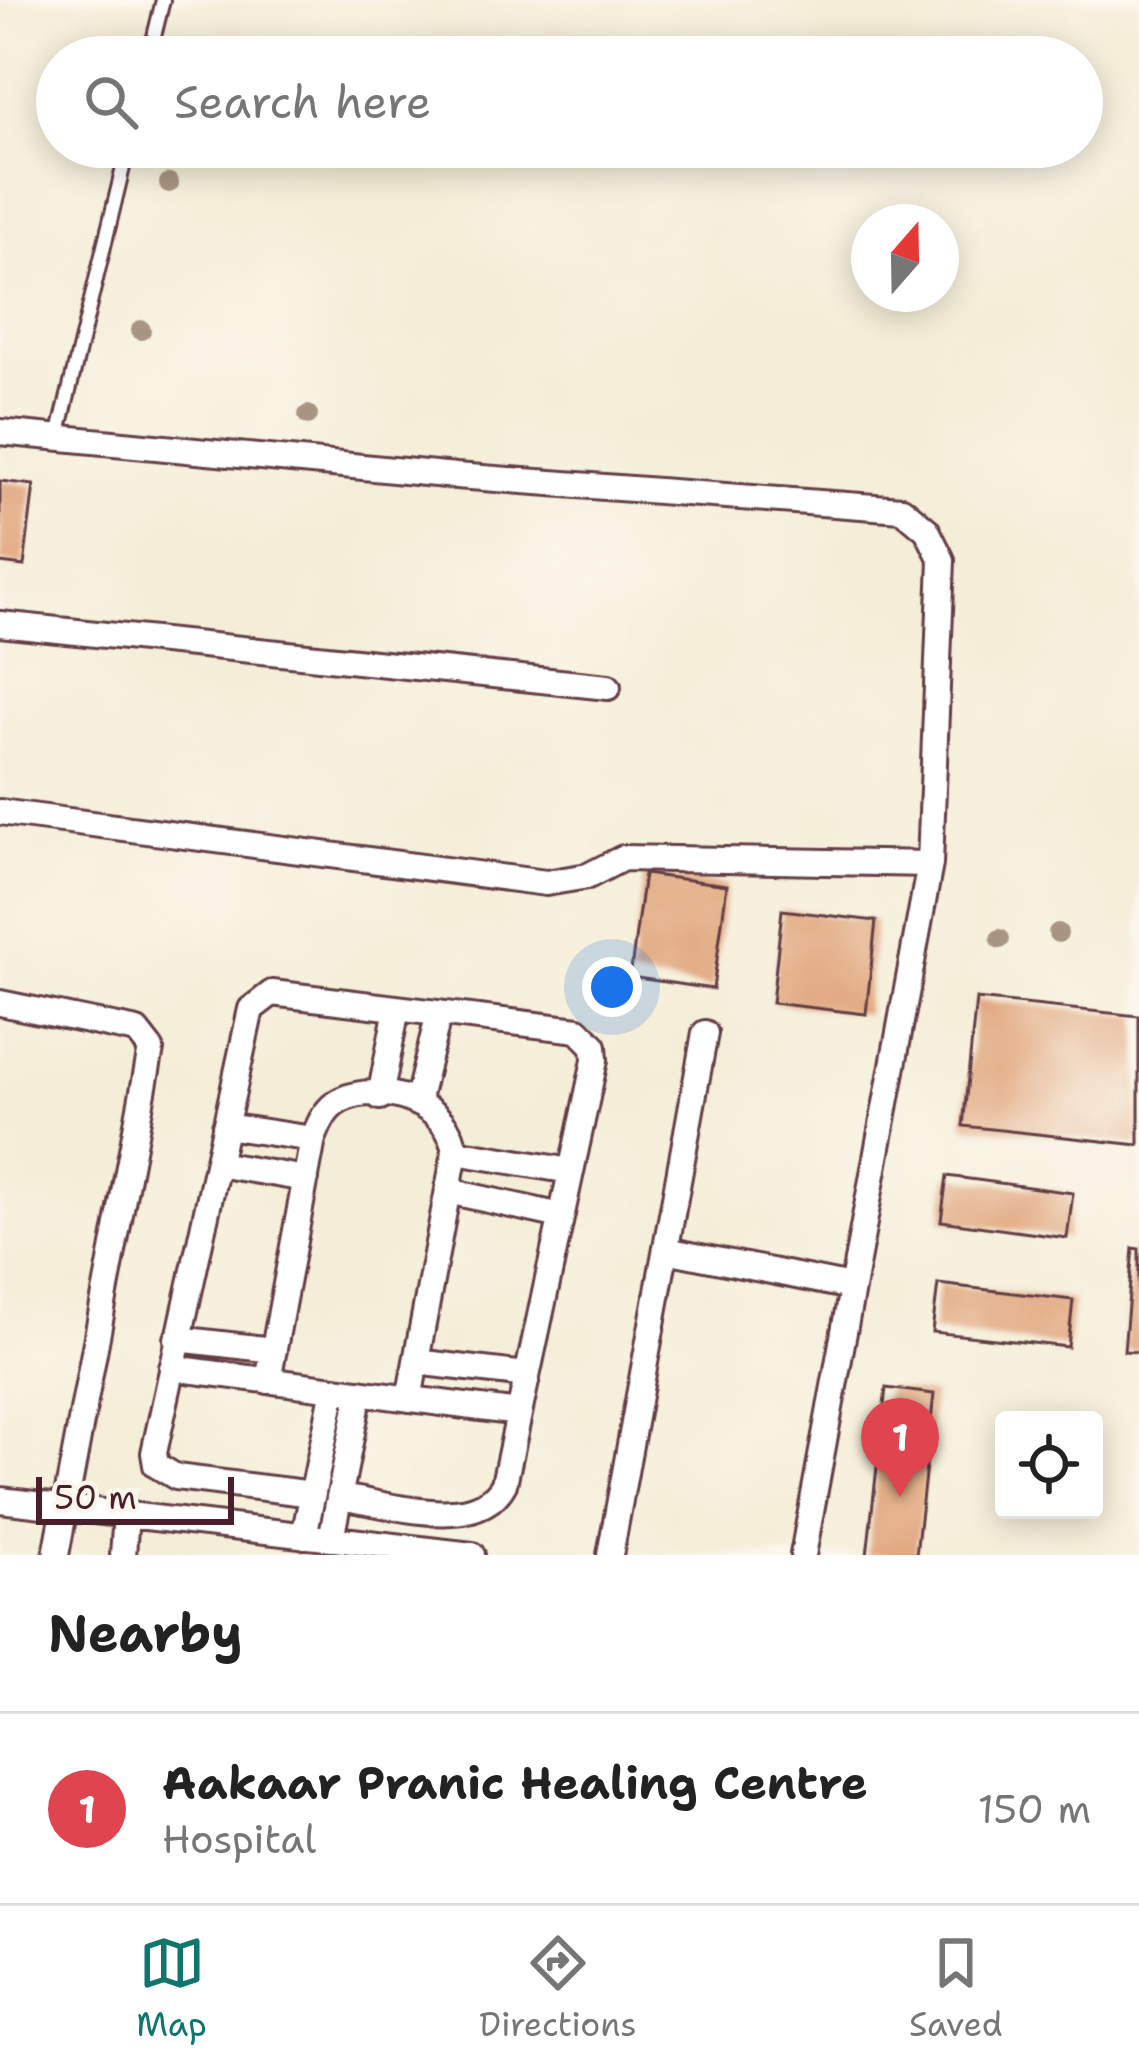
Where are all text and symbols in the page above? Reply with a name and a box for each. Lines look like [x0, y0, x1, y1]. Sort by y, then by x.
search box [36, 36, 1103, 168]
icon: search [78, 69, 144, 135]
text: Search here [174, 72, 431, 132]
north arrow [851, 204, 959, 312]
your location [582, 957, 642, 1017]
pin: 1 [861, 1398, 939, 1497]
map controls [995, 1411, 1103, 1519]
button: locate [995, 1411, 1103, 1519]
scale bar [36, 1471, 234, 1524]
text: 50 m [54, 1475, 137, 1520]
text: Nearby [48, 1599, 243, 1667]
text: Aakaar Pranic Healing Centre [162, 1753, 868, 1813]
text: 1 [78, 1783, 96, 1835]
text: 150 m [978, 1783, 1091, 1835]
text: Hospital [162, 1813, 316, 1865]
tab: Map [136, 1930, 207, 2047]
tab: Directions [479, 1930, 637, 2047]
tab: Saved [909, 1930, 1003, 2047]

